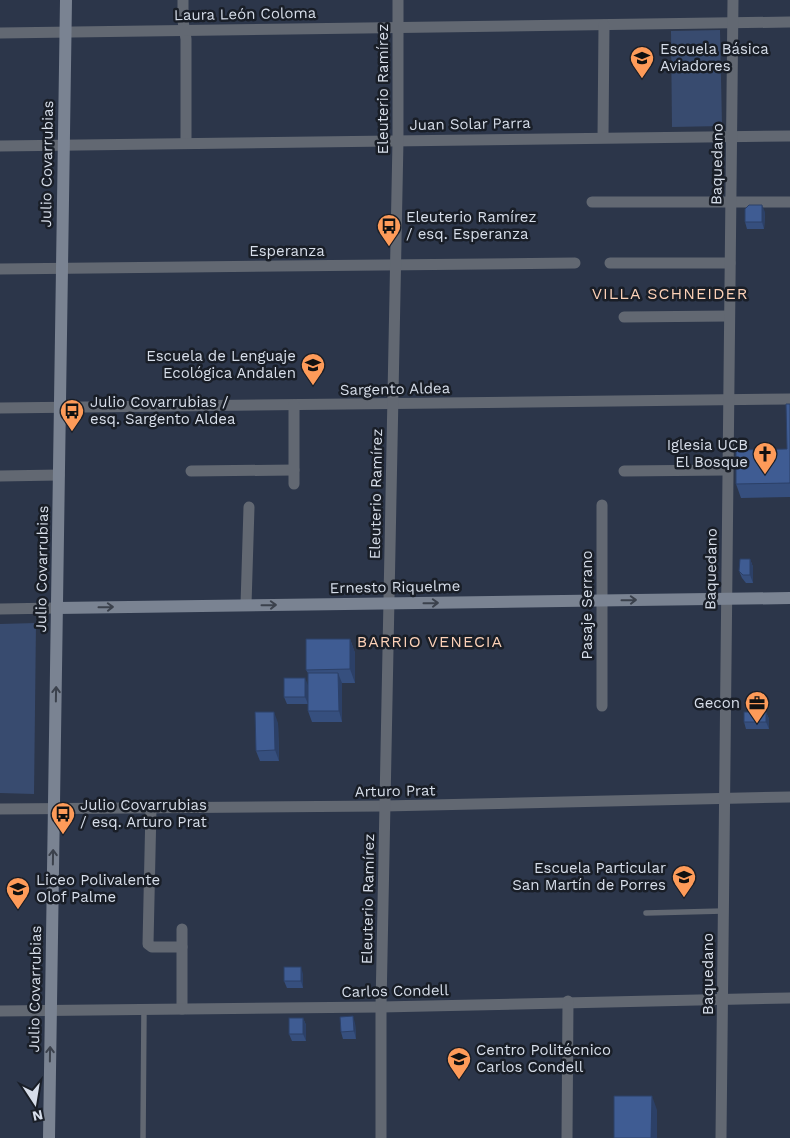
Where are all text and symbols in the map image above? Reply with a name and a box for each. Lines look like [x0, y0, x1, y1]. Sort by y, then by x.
street label: Laura León Coloma [174, 4, 317, 24]
street label: Eleuterio Ramírez [374, 24, 392, 154]
place label: Escuela Básica Aviadores [660, 40, 769, 75]
school or university icon: Escuela Básica Aviadores [629, 45, 655, 79]
street label: Julio Covarrubias [37, 100, 57, 228]
street label: Juan Solar Parra [409, 114, 531, 134]
street label: Baquedano [707, 123, 727, 205]
place label: Eleuterio Ramírez / esq. Esperanza [406, 208, 537, 243]
bus stop icon: Eleuterio Ramírez / esq. Esperanza [376, 213, 402, 247]
street label: Esperanza [249, 242, 325, 260]
district label: VILLA SCHNEIDER [592, 284, 748, 303]
place label: Escuela de Lenguaje Ecológica Andalen [146, 347, 296, 382]
school or university icon: Escuela de Lenguaje Ecológica Andalen [300, 352, 326, 386]
street label: Sargento Aldea [340, 379, 451, 399]
place label: Julio Covarrubias / esq. Sargento Aldea [90, 393, 236, 428]
bus stop icon: Julio Covarrubias / esq. Sargento Aldea [59, 398, 85, 432]
street label: Eleuterio Ramírez [366, 429, 386, 559]
place label: Iglesia UCB El Bosque [667, 436, 748, 471]
church icon: Iglesia UCB El Bosque [752, 441, 778, 475]
street label: Julio Covarrubias [32, 505, 52, 633]
street label: Baquedano [701, 528, 721, 610]
street label: Pasaje Serrano [578, 551, 596, 659]
street label: Ernesto Riquelme [330, 577, 460, 597]
one-way arrow [620, 595, 636, 605]
one-way arrow [422, 598, 439, 608]
one-way arrow [260, 600, 276, 610]
one-way arrow [98, 602, 114, 612]
district label: BARRIO VENECIA [357, 632, 503, 651]
one-way arrow [51, 687, 61, 703]
office icon: Gecon [744, 690, 770, 724]
place label: Gecon [694, 694, 740, 712]
street label: Arturo Prat [355, 781, 436, 801]
place label: Julio Covarrubias / esq. Arturo Prat [80, 796, 207, 831]
bus stop icon: Julio Covarrubias / esq. Arturo Prat [50, 801, 76, 835]
street label: Eleuterio Ramírez [358, 834, 378, 964]
one-way arrow [48, 849, 58, 866]
place label: Escuela Particular San Martín de Porres [512, 859, 666, 894]
school or university icon: Escuela Particular San Martín de Porres [671, 864, 697, 898]
place label: Liceo Polivalente Olof Palme [36, 871, 160, 906]
school or university icon: Liceo Polivalente Olof Palme [5, 876, 31, 910]
street label: Julio Covarrubias [25, 925, 45, 1053]
street label: Baquedano [699, 933, 717, 1015]
street label: Carlos Condell [341, 981, 449, 1001]
place label: Centro Politécnico Carlos Condell [476, 1041, 611, 1076]
school or university icon: Centro Politécnico Carlos Condell [446, 1046, 472, 1080]
one-way arrow [46, 1047, 55, 1063]
north arrow [10, 1078, 60, 1128]
text: N [31, 1107, 44, 1125]

